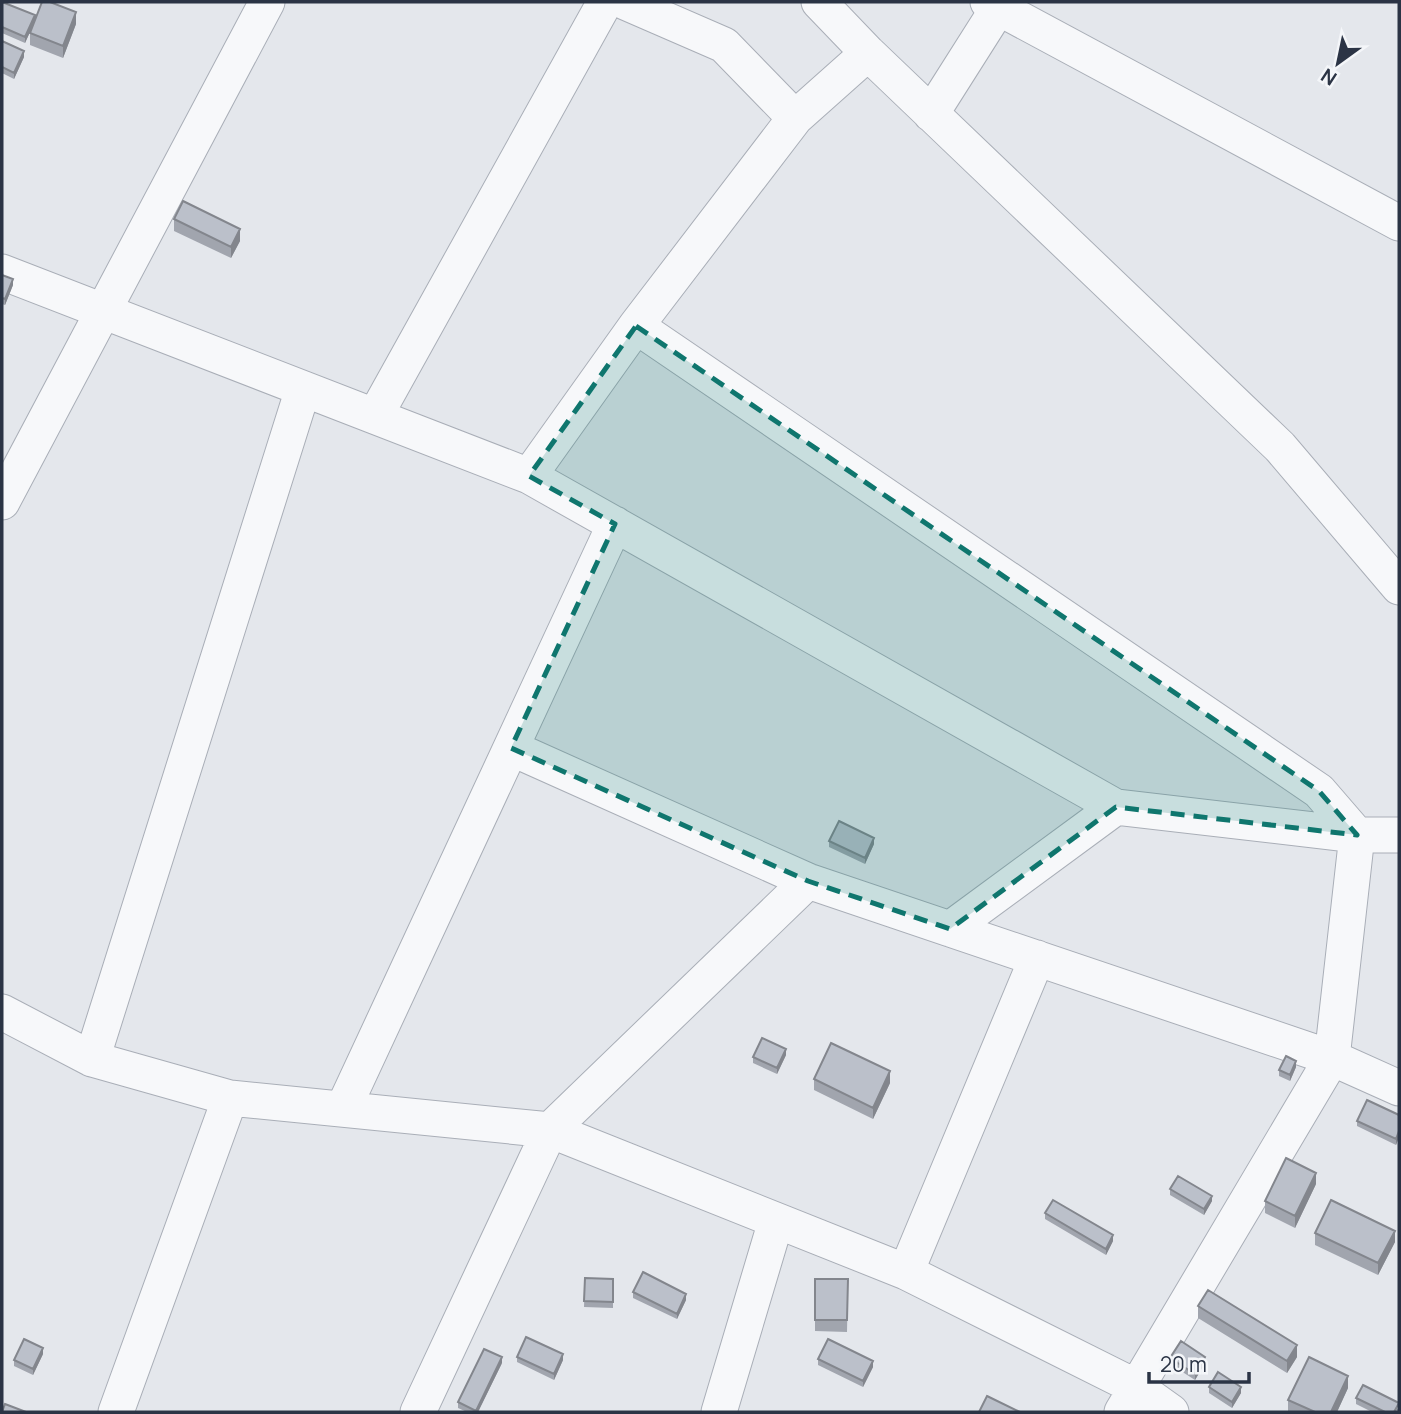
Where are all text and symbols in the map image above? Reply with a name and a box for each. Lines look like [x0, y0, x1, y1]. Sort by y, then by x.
north arrow [1303, 28, 1373, 98]
text: N [1316, 63, 1342, 92]
scale bar [1149, 1340, 1249, 1384]
text: 20 m [1160, 1350, 1207, 1378]

